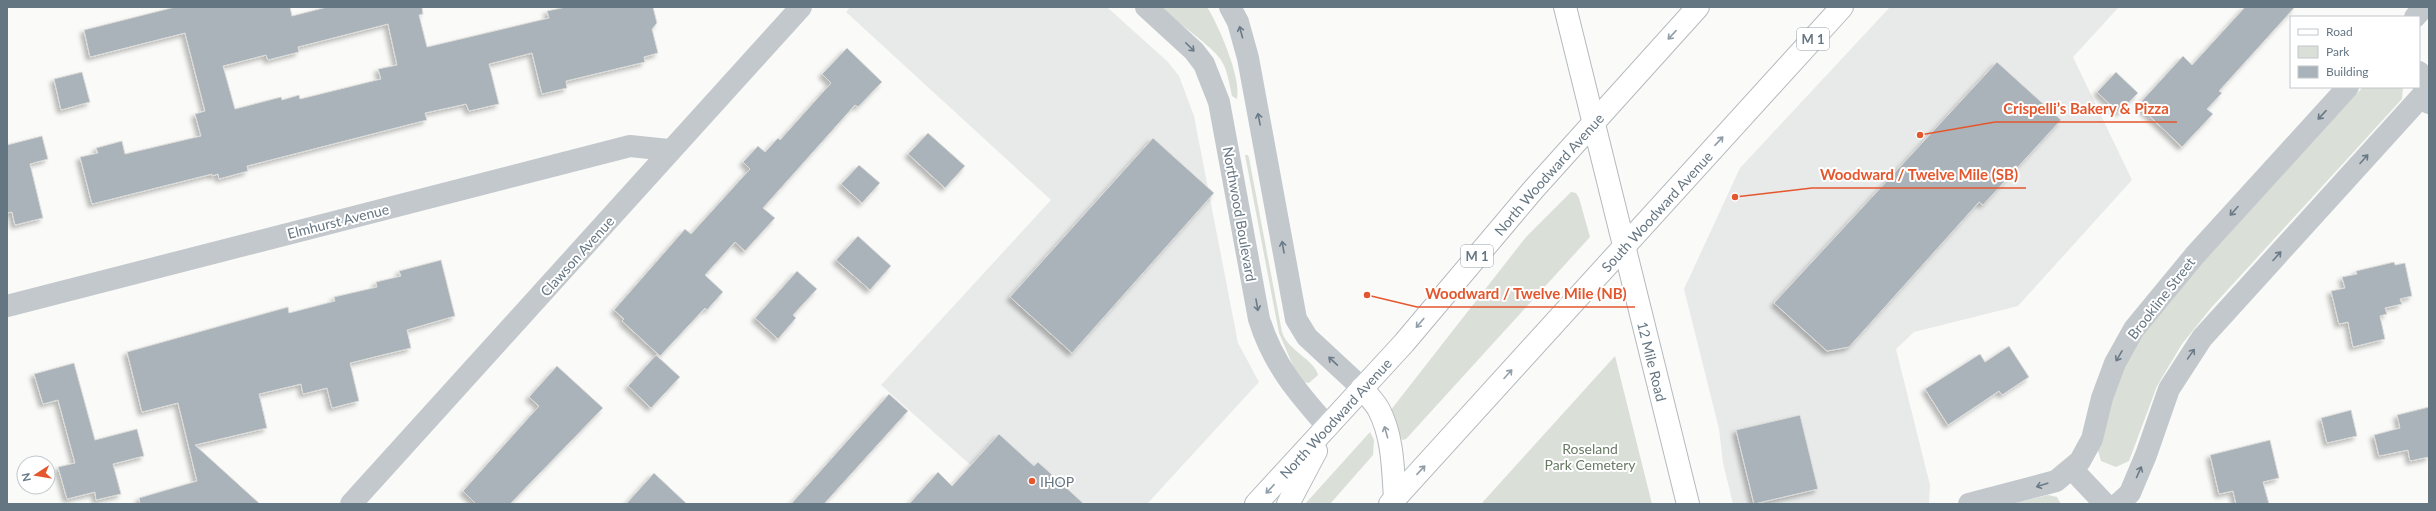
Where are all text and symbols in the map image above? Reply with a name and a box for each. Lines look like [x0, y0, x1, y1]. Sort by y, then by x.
legend [2290, 16, 2420, 88]
text: Road [2326, 24, 2353, 39]
one-way arrow [1236, 26, 1244, 39]
road number: M 1 [1797, 28, 1829, 50]
one-way arrow [1667, 30, 1676, 41]
one-way arrow [1185, 42, 1195, 52]
text: Park [2326, 44, 2350, 59]
text: Building [2326, 64, 2369, 79]
callout: Crispelli’s Bakery & Pizza [1995, 95, 2177, 122]
text: Crispelli’s Bakery & Pizza [2003, 99, 2169, 117]
street label: North Woodward Avenue [1490, 109, 1607, 239]
one-way arrow [2317, 110, 2326, 121]
one-way arrow [1255, 113, 1263, 126]
one-way arrow [1714, 136, 1724, 146]
street label: Northwood Boulevard [1220, 145, 1260, 283]
street label: South Woodward Avenue [1597, 147, 1716, 275]
one-way arrow [2359, 154, 2368, 165]
callout: Woodward / Twelve Mile (SB) [1812, 161, 2026, 188]
text: Woodward / Twelve Mile (SB) [1820, 165, 2018, 183]
street label: Elmhurst Avenue [285, 200, 391, 242]
one-way arrow [2229, 206, 2239, 216]
street label: Clawson Avenue [537, 212, 617, 300]
one-way arrow [1279, 241, 1287, 254]
road number: M 1 [1461, 245, 1493, 267]
one-way arrow [2272, 251, 2281, 261]
street label: Brookline Street [2124, 254, 2198, 342]
callout: Woodward / Twelve Mile (NB) [1417, 280, 1635, 307]
text: Woodward / Twelve Mile (NB) [1425, 284, 1627, 302]
one-way arrow [1253, 298, 1261, 311]
one-way arrow [1416, 318, 1425, 329]
street label: 12 Mile Road [1635, 320, 1671, 403]
one-way arrow [2187, 349, 2195, 360]
one-way arrow [2114, 350, 2122, 362]
street label: North Woodward Avenue [1276, 354, 1395, 482]
one-way arrow [1328, 356, 1338, 366]
one-way arrow [1504, 368, 1513, 379]
one-way arrow [1382, 426, 1389, 439]
park label: Roseland Park Cemetery [1544, 440, 1636, 473]
north arrow [16, 455, 56, 495]
one-way arrow [1416, 465, 1426, 475]
one-way arrow [2136, 466, 2143, 478]
text: N [18, 472, 33, 483]
place label: IHOP [1040, 473, 1074, 490]
marker: IHOP [1027, 476, 1037, 486]
one-way arrow [2036, 482, 2048, 490]
one-way arrow [1265, 484, 1275, 494]

